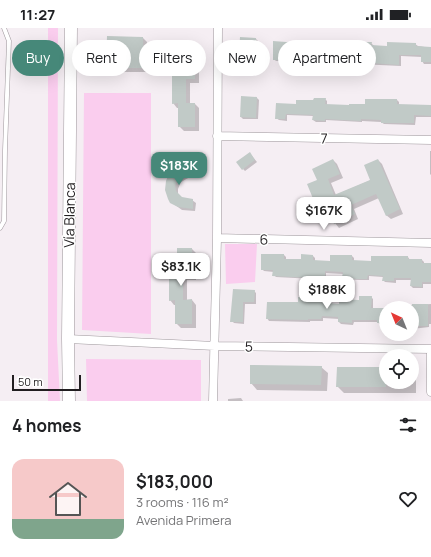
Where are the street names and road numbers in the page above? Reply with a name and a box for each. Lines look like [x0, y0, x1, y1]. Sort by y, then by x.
street label: 7 [320, 128, 328, 148]
street label: Vía Blanca [59, 182, 79, 248]
street label: 6 [259, 229, 269, 249]
street label: 5 [245, 336, 253, 356]

